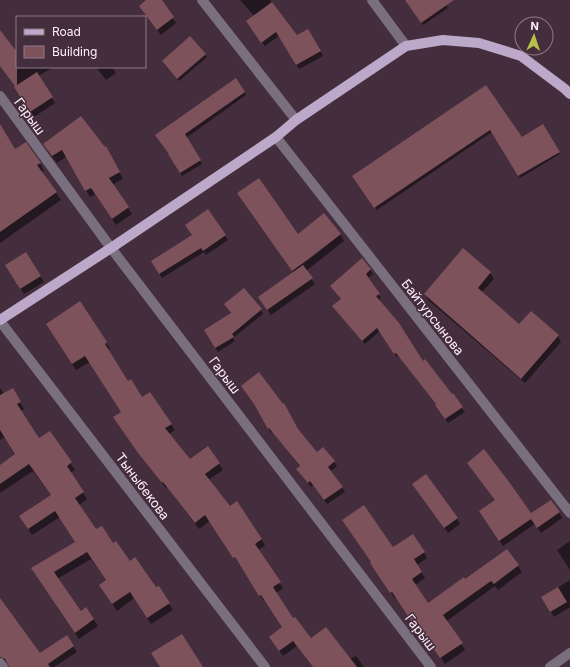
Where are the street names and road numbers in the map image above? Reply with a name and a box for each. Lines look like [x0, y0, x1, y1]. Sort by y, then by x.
street label: Гарыш [11, 94, 49, 138]
street label: Байтурсынова [398, 276, 468, 358]
street label: Гарыш [206, 353, 244, 397]
street label: Тыныбекова [113, 449, 173, 523]
street label: Гарыш [402, 610, 440, 654]

